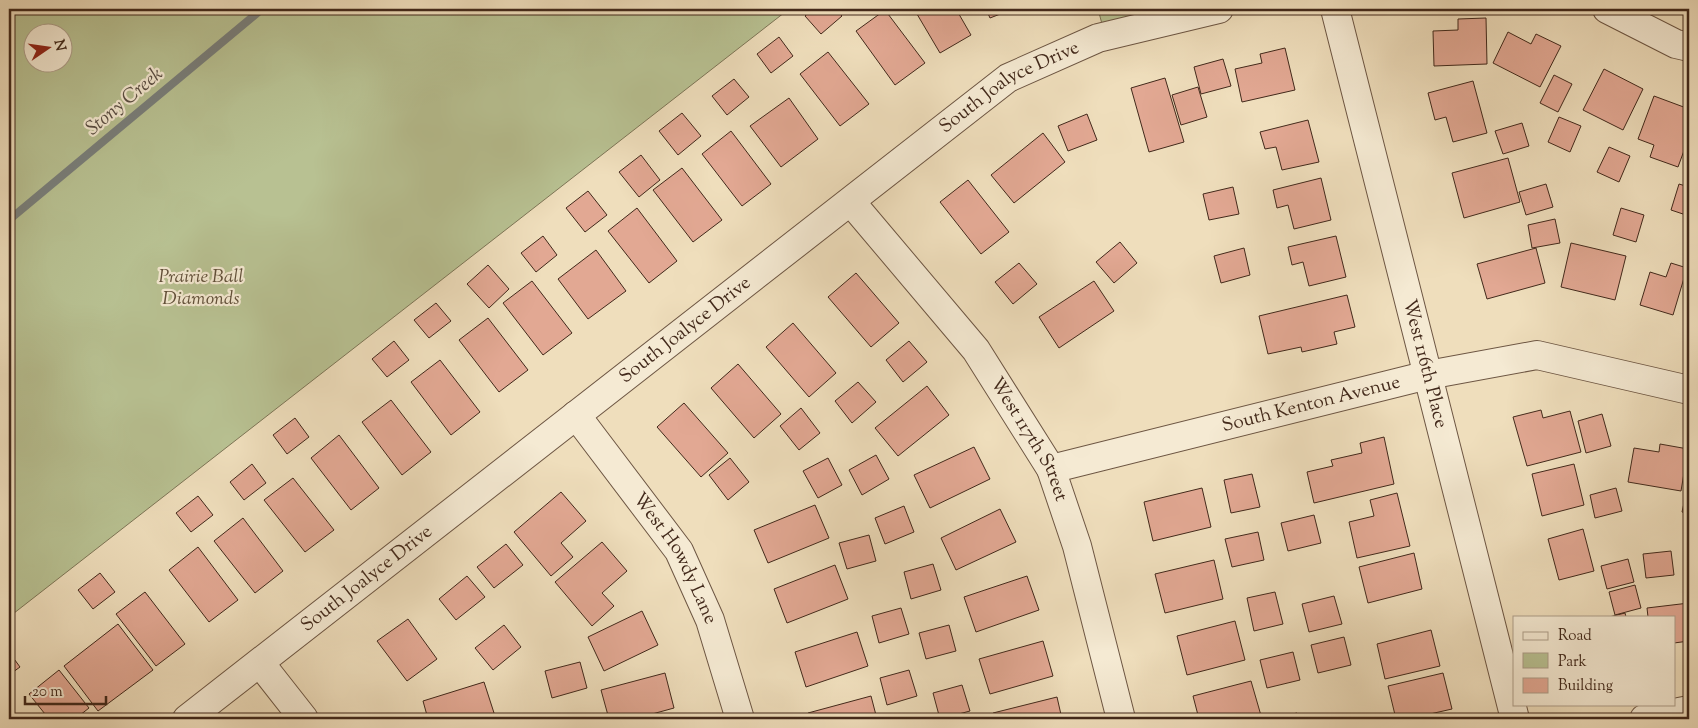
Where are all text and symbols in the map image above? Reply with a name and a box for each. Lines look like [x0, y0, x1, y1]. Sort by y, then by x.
north arrow [22, 22, 72, 72]
street label: South Joalyce Drive [934, 34, 1084, 140]
text: N [48, 38, 70, 53]
water label: Stony Creek [80, 61, 170, 143]
park label: Prairie Ball Diamonds [159, 264, 244, 313]
street label: South Joalyce Drive [614, 270, 757, 390]
street label: West 116th Place [1396, 296, 1454, 431]
street label: South Kenton Avenue [1219, 369, 1403, 439]
street label: West 117th Street [983, 372, 1075, 505]
street label: West Howdy Lane [626, 487, 724, 629]
street label: South Joalyce Drive [295, 519, 438, 639]
legend [1513, 616, 1676, 706]
text: Road [1558, 626, 1592, 647]
text: Park [1558, 652, 1587, 673]
scale bar [25, 673, 106, 705]
text: Building [1558, 676, 1613, 697]
text: 20 m [32, 682, 63, 703]

